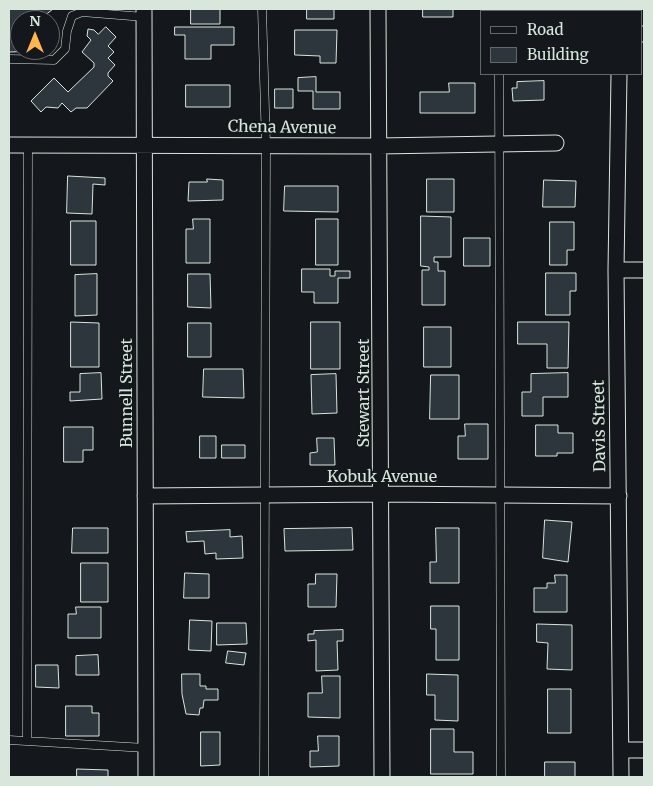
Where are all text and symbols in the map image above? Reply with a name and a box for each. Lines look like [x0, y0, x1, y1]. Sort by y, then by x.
north arrow [10, 10, 60, 60]
legend [480, 10, 643, 75]
text: N [29, 12, 41, 30]
text: Road [527, 20, 563, 39]
text: Building [527, 45, 589, 64]
street label: Chena Avenue [228, 117, 336, 139]
street label: Bunnell Street [117, 338, 137, 448]
street label: Stewart Street [354, 339, 374, 447]
street label: Davis Street [590, 380, 610, 472]
street label: Kobuk Avenue [327, 467, 437, 487]

